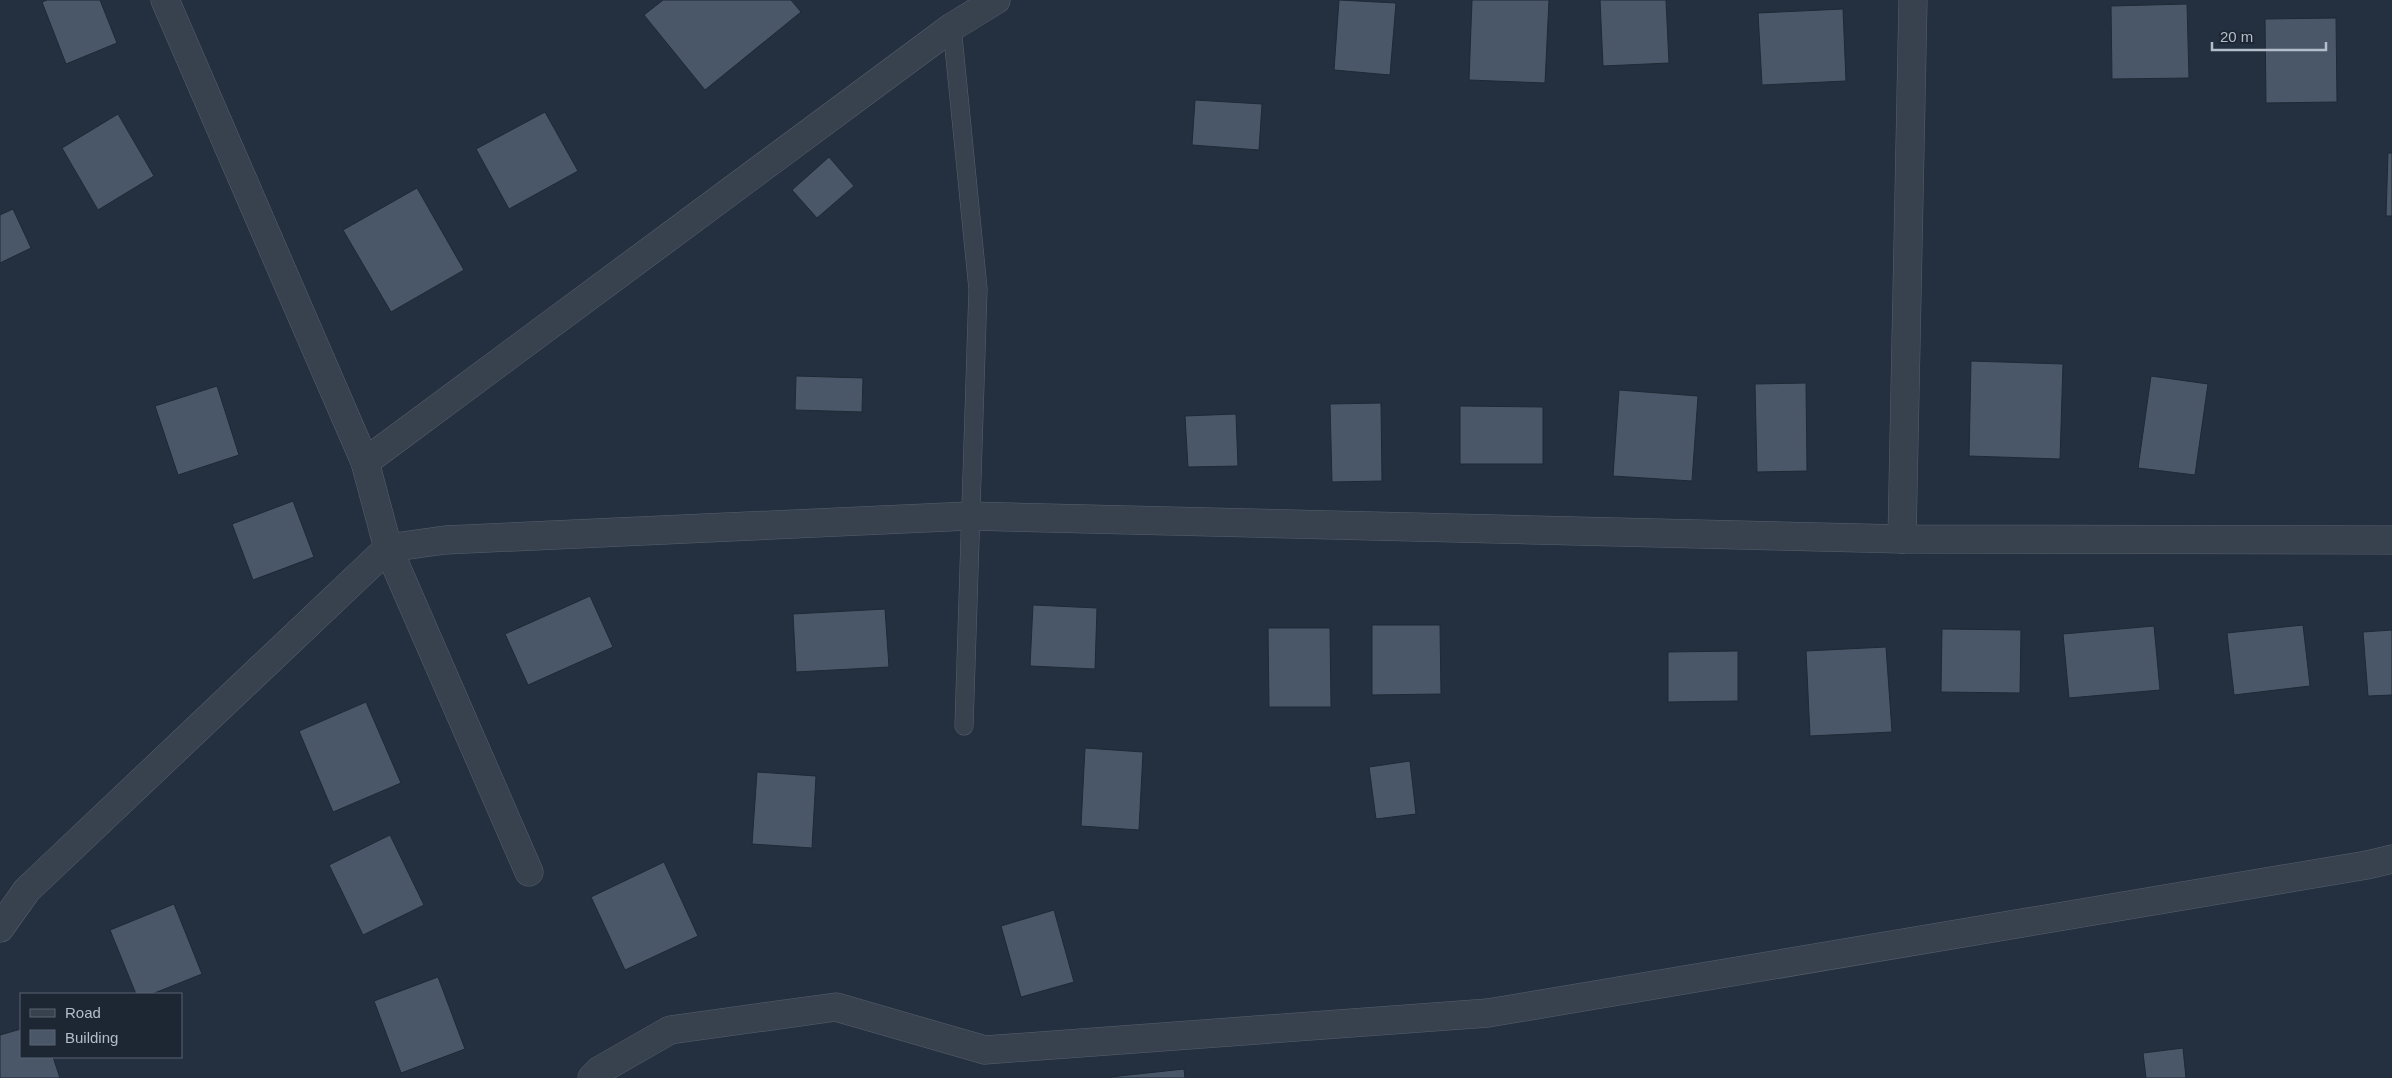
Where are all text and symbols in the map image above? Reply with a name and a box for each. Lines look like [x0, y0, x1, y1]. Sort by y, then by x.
scale bar [2212, 20, 2326, 52]
text: 20 m [2220, 28, 2253, 45]
legend [20, 993, 182, 1058]
text: Road [65, 1004, 101, 1021]
text: Building [65, 1029, 118, 1046]

